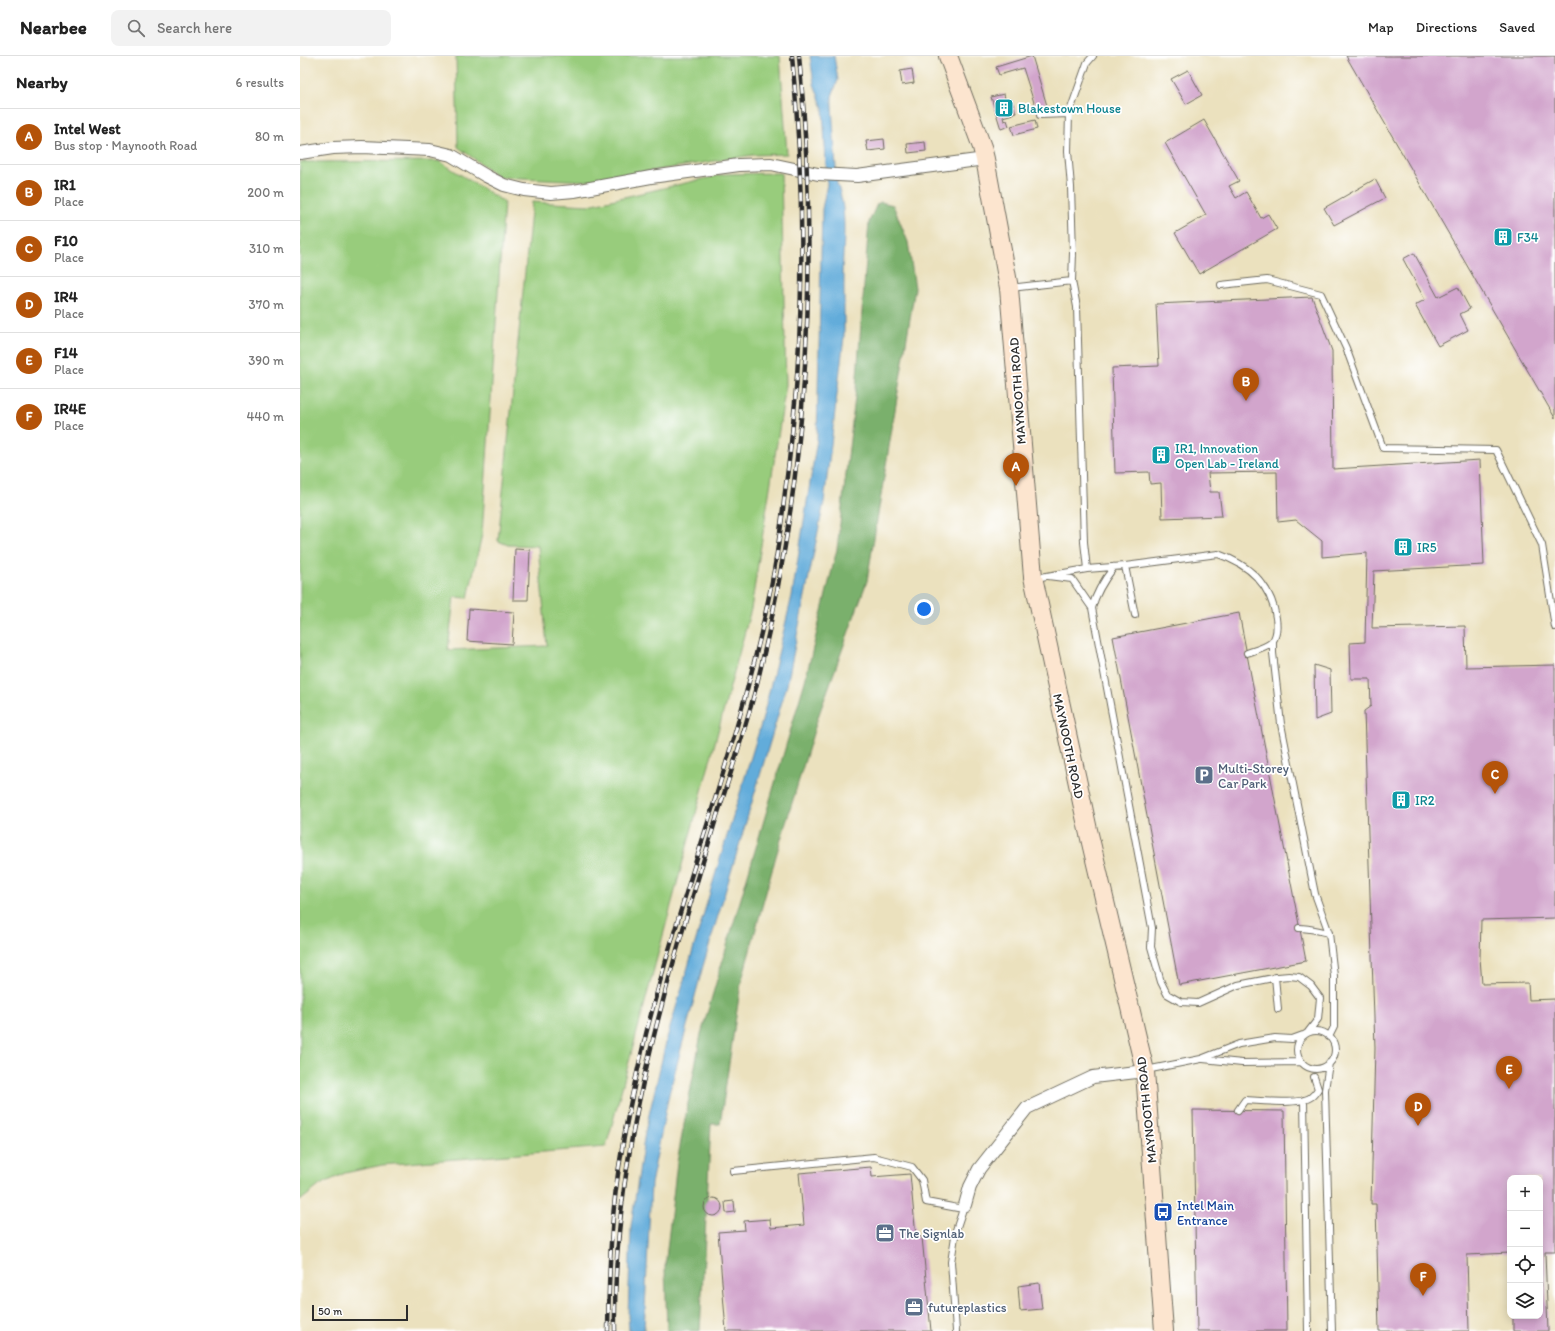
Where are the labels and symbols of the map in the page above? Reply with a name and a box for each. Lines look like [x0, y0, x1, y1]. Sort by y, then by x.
building icon: Blakestown House [993, 97, 1015, 119]
place label: Blakestown House [1018, 101, 1121, 116]
building icon: F34 [1492, 226, 1514, 248]
place label: F34 [1517, 230, 1539, 245]
street label: MAYNOOTH ROAD [1006, 337, 1029, 445]
pin: B [1233, 368, 1259, 401]
place label: IR1, Innovation Open Lab - Ireland [1175, 441, 1279, 471]
building icon: IR1, Innovation Open Lab - Ireland [1150, 444, 1172, 466]
pin: A [1003, 453, 1029, 486]
building icon: IR5 [1392, 536, 1414, 558]
place label: IR5 [1417, 540, 1437, 555]
your location [914, 599, 934, 619]
street label: MAYNOOTH ROAD [1050, 692, 1087, 800]
place label: Multi-Storey Car Park [1218, 761, 1289, 791]
pin: C [1482, 761, 1508, 794]
parking icon: Multi-Storey Car Park [1193, 764, 1215, 786]
building icon: IR2 [1390, 789, 1412, 811]
place label: IR2 [1415, 793, 1435, 808]
street label: MAYNOOTH ROAD [1133, 1056, 1160, 1164]
pin: E [1496, 1056, 1522, 1089]
pin: D [1405, 1093, 1431, 1126]
place label: Intel Main Entrance [1177, 1198, 1235, 1228]
bus stop icon: Intel Main Entrance [1152, 1201, 1174, 1223]
office icon: The Signlab [874, 1222, 896, 1244]
place label: The Signlab [899, 1226, 964, 1241]
pin: F [1410, 1263, 1436, 1296]
office icon: futureplastics [903, 1296, 925, 1318]
place label: futureplastics [928, 1300, 1007, 1315]
scale bar [312, 1303, 408, 1322]

